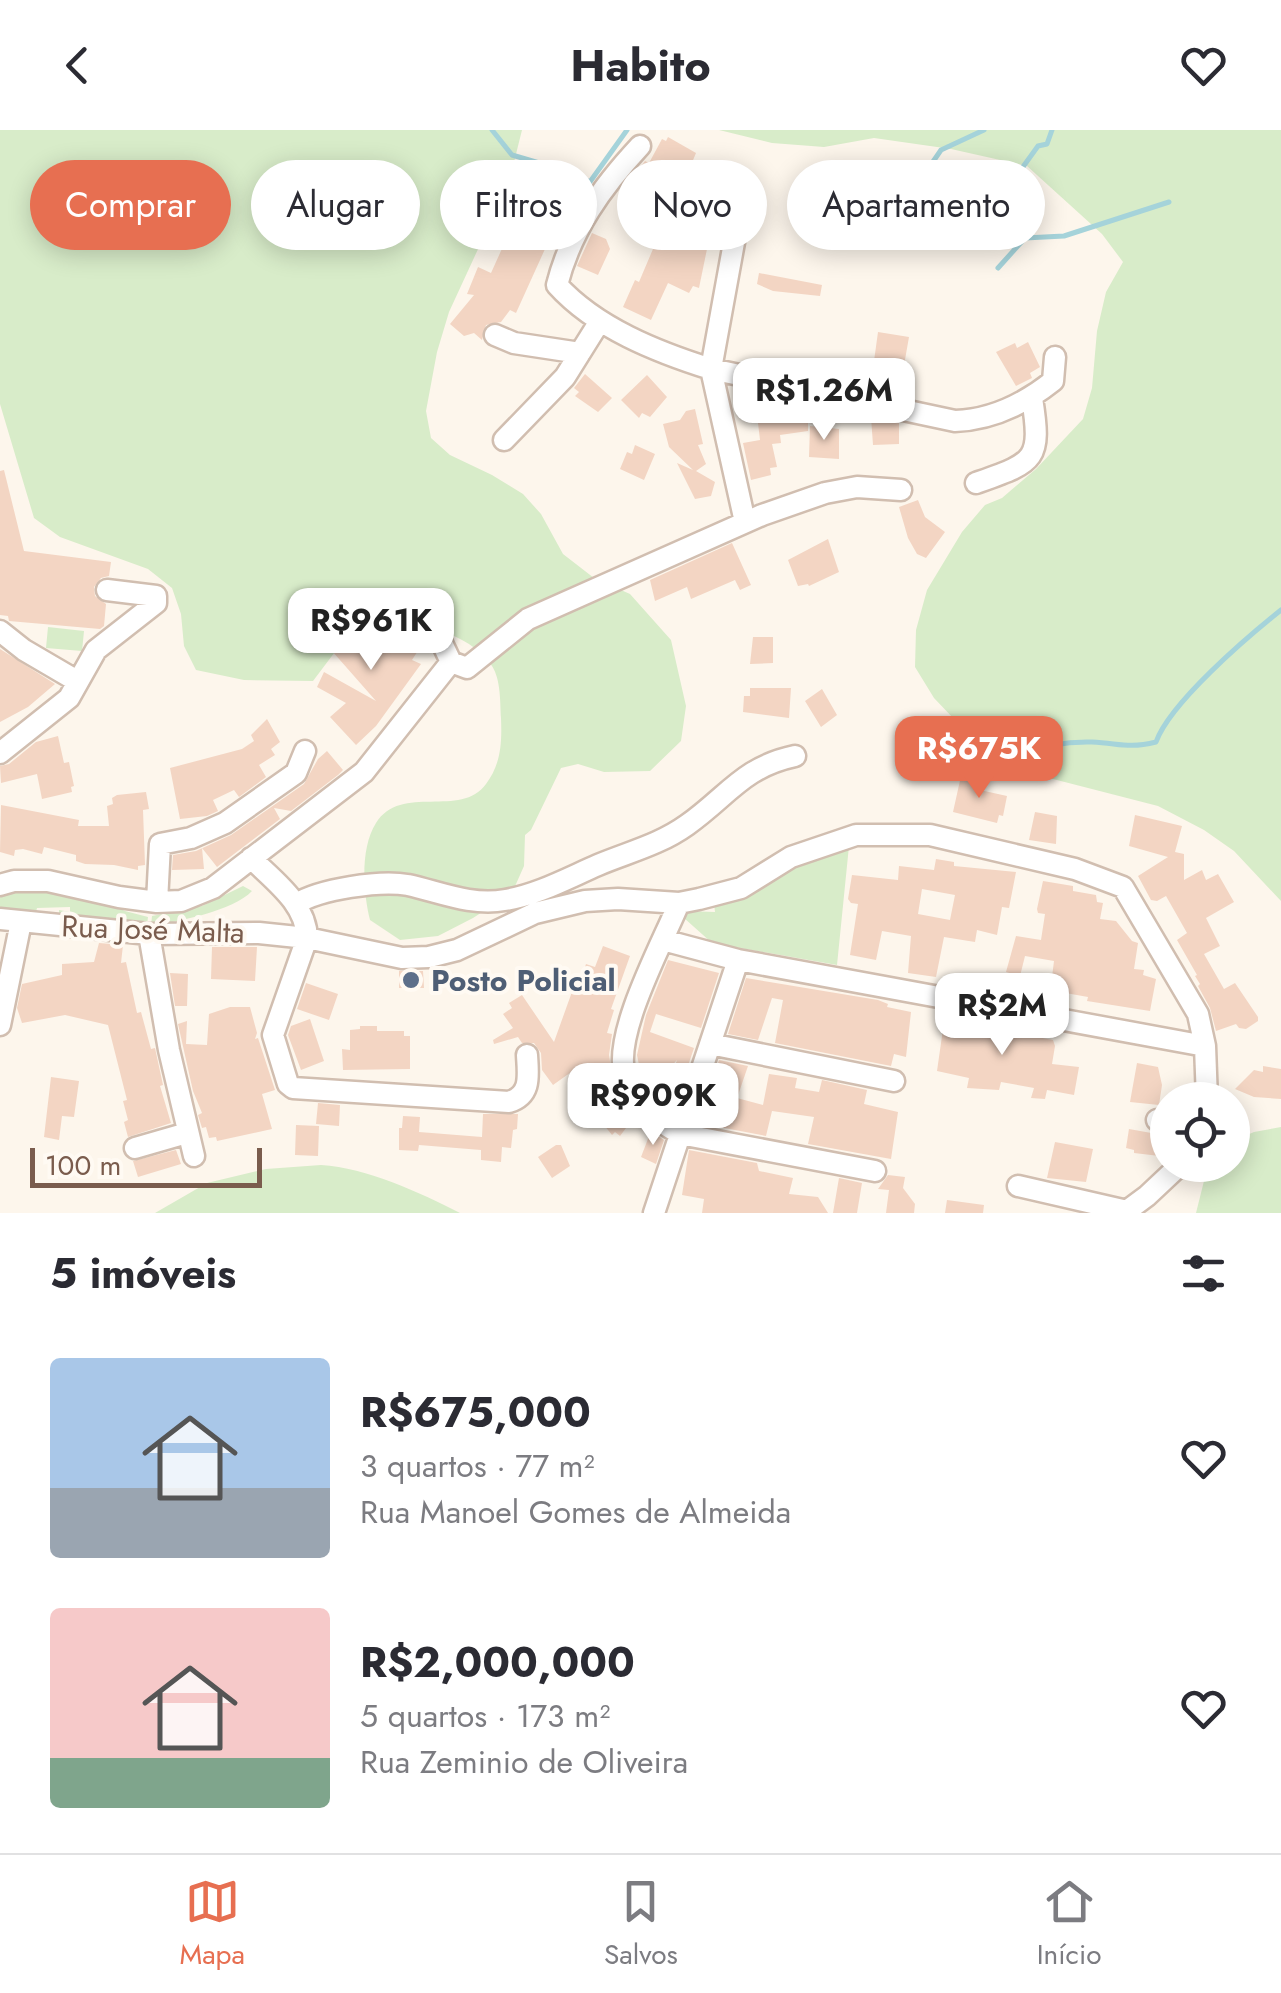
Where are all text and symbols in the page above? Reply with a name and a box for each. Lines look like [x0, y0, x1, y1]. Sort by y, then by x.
text: Habito [570, 33, 711, 98]
icon: back [50, 38, 105, 93]
icon: heart [1176, 38, 1231, 93]
chip: Comprar [30, 160, 231, 250]
chip: Alugar [251, 160, 420, 250]
chip: Filtros [440, 160, 597, 250]
chip: Novo [617, 160, 767, 250]
chip: Apartamento [787, 160, 1045, 250]
pin: R$1.26M [732, 358, 916, 443]
text: R$1.26M [755, 367, 893, 413]
pin: R$961K [290, 588, 452, 673]
text: R$961K [310, 597, 432, 643]
pin: R$675K [898, 716, 1060, 801]
text: R$675K [917, 725, 1041, 771]
street label: Rua José Malta [61, 904, 245, 954]
place label: Posto Policial [431, 959, 616, 1002]
marker: Posto Policial [400, 969, 422, 991]
pin: R$2M [943, 973, 1061, 1058]
text: R$2M [957, 982, 1047, 1028]
pin: R$909K [572, 1063, 734, 1148]
text: R$909K [590, 1072, 716, 1118]
map controls [1150, 1082, 1250, 1182]
button: locate [1150, 1082, 1250, 1182]
scale bar [30, 1143, 262, 1188]
text: 100 m [45, 1145, 121, 1186]
text: 5 imóveis [50, 1243, 236, 1304]
icon: filters [1176, 1246, 1231, 1301]
text: R$675,000 [360, 1382, 591, 1443]
icon: home [130, 1398, 250, 1518]
icon: heart [1176, 1431, 1231, 1486]
text: 3 quartos · 77 m² [360, 1443, 595, 1489]
text: Rua Manoel Gomes de Almeida [360, 1489, 791, 1535]
text: R$2,000,000 [360, 1632, 635, 1693]
icon: home [130, 1648, 250, 1768]
icon: heart [1176, 1681, 1231, 1736]
text: 5 quartos · 173 m² [360, 1693, 610, 1739]
text: Rua Zeminio de Oliveira [360, 1739, 688, 1785]
tab: Mapa [179, 1874, 245, 1975]
tab: Salvos [604, 1874, 678, 1975]
tab: Início [1037, 1874, 1101, 1975]

